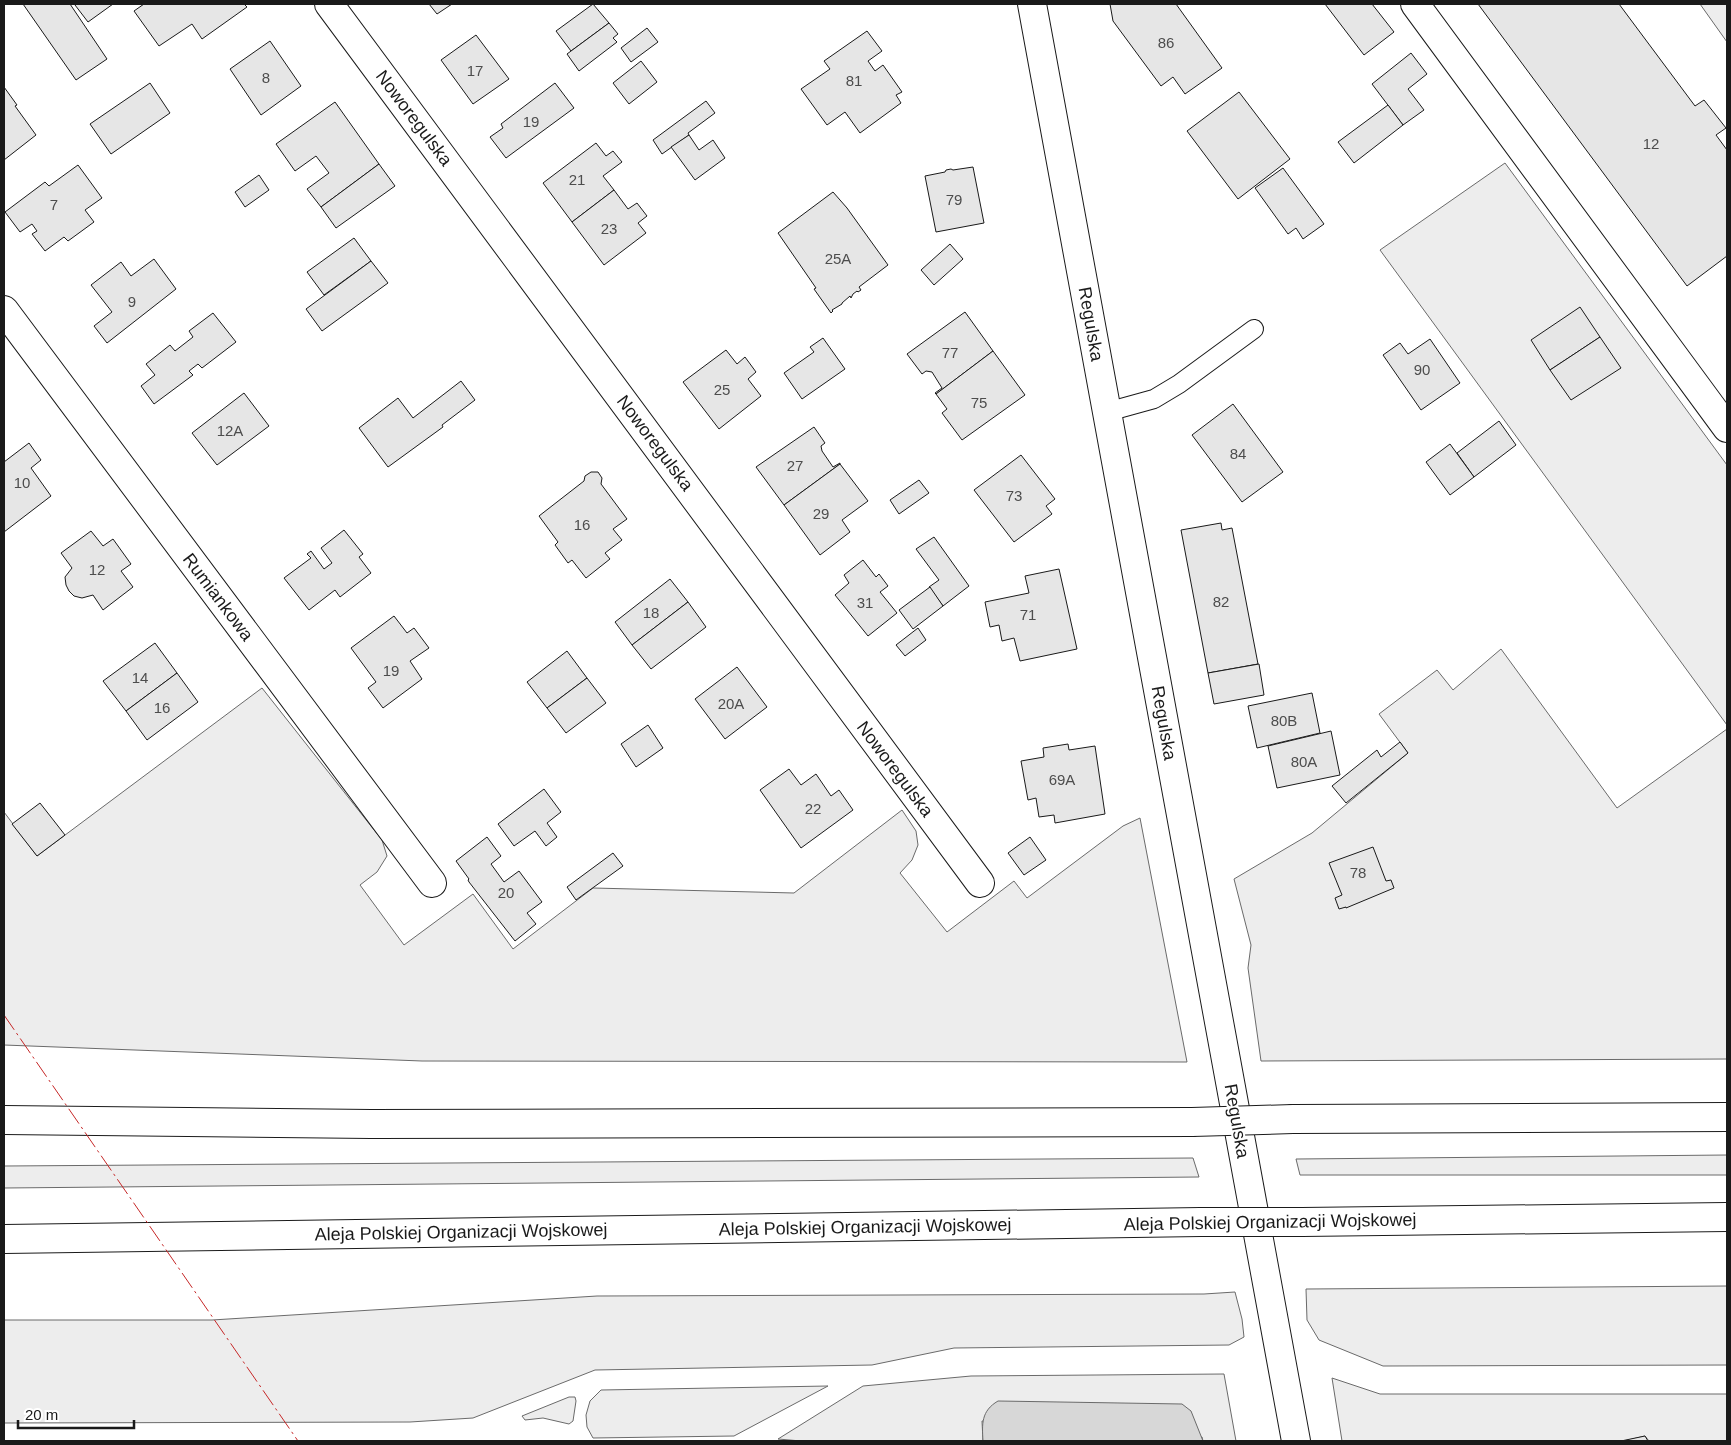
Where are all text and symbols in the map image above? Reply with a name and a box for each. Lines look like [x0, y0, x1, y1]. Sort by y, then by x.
house number: 86 [1158, 34, 1174, 51]
house number: 17 [467, 62, 483, 79]
street label: Noworegulska [372, 66, 457, 170]
house number: 8 [262, 69, 270, 86]
house number: 81 [846, 72, 862, 89]
house number: 19 [523, 113, 539, 130]
house number: 12 [1643, 135, 1659, 152]
house number: 21 [569, 171, 585, 188]
house number: 79 [946, 191, 962, 208]
house number: 7 [50, 196, 58, 213]
house number: 23 [601, 220, 617, 237]
house number: 25A [825, 250, 851, 267]
street label: Regulska [1075, 285, 1108, 364]
house number: 9 [128, 293, 136, 310]
house number: 77 [942, 344, 958, 361]
house number: 90 [1414, 361, 1430, 378]
house number: 25 [714, 381, 730, 398]
street label: Noworegulska [613, 391, 698, 495]
house number: 75 [971, 394, 987, 411]
house number: 12A [217, 422, 243, 439]
house number: 84 [1230, 445, 1246, 462]
house number: 27 [787, 457, 803, 474]
house number: 10 [14, 474, 30, 491]
house number: 73 [1006, 487, 1022, 504]
house number: 29 [813, 505, 829, 522]
house number: 16 [574, 516, 590, 533]
street label: Rumiankowa [179, 549, 258, 645]
house number: 12 [89, 561, 105, 578]
house number: 82 [1213, 593, 1229, 610]
house number: 31 [857, 594, 873, 611]
house number: 18 [643, 604, 659, 621]
house number: 71 [1020, 606, 1036, 623]
house number: 19 [383, 662, 399, 679]
house number: 14 [132, 669, 148, 686]
street label: Regulska [1148, 684, 1181, 763]
house number: 20A [718, 695, 744, 712]
house number: 16 [154, 699, 170, 716]
house number: 80B [1271, 712, 1297, 729]
street label: Noworegulska [853, 717, 938, 821]
house number: 80A [1291, 753, 1317, 770]
house number: 69A [1049, 771, 1075, 788]
house number: 22 [805, 800, 821, 817]
house number: 78 [1350, 864, 1366, 881]
house number: 20 [498, 884, 514, 901]
street label: Regulska [1221, 1082, 1254, 1161]
street label: Aleja Polskiej Organizacji Wojskowej [1123, 1209, 1417, 1235]
street label: Aleja Polskiej Organizacji Wojskowej [718, 1214, 1012, 1240]
street label: Aleja Polskiej Organizacji Wojskowej [314, 1219, 608, 1245]
scale bar [18, 1398, 134, 1430]
text: 20 m [25, 1406, 58, 1423]

